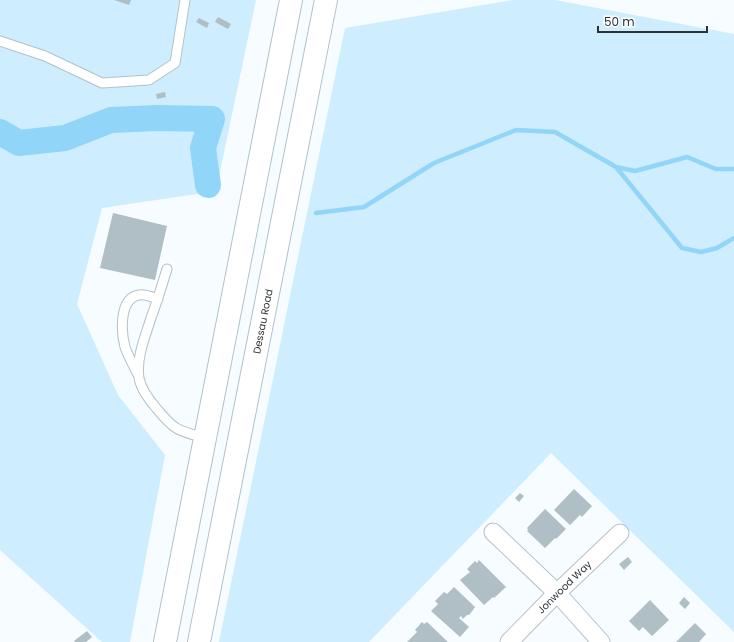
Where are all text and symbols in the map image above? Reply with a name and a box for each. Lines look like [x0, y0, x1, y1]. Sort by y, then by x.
scale bar [598, 8, 707, 34]
text: 50 m [604, 13, 635, 30]
street label: Dessau Road [249, 288, 277, 355]
street label: Jonwood Way [534, 557, 595, 617]

